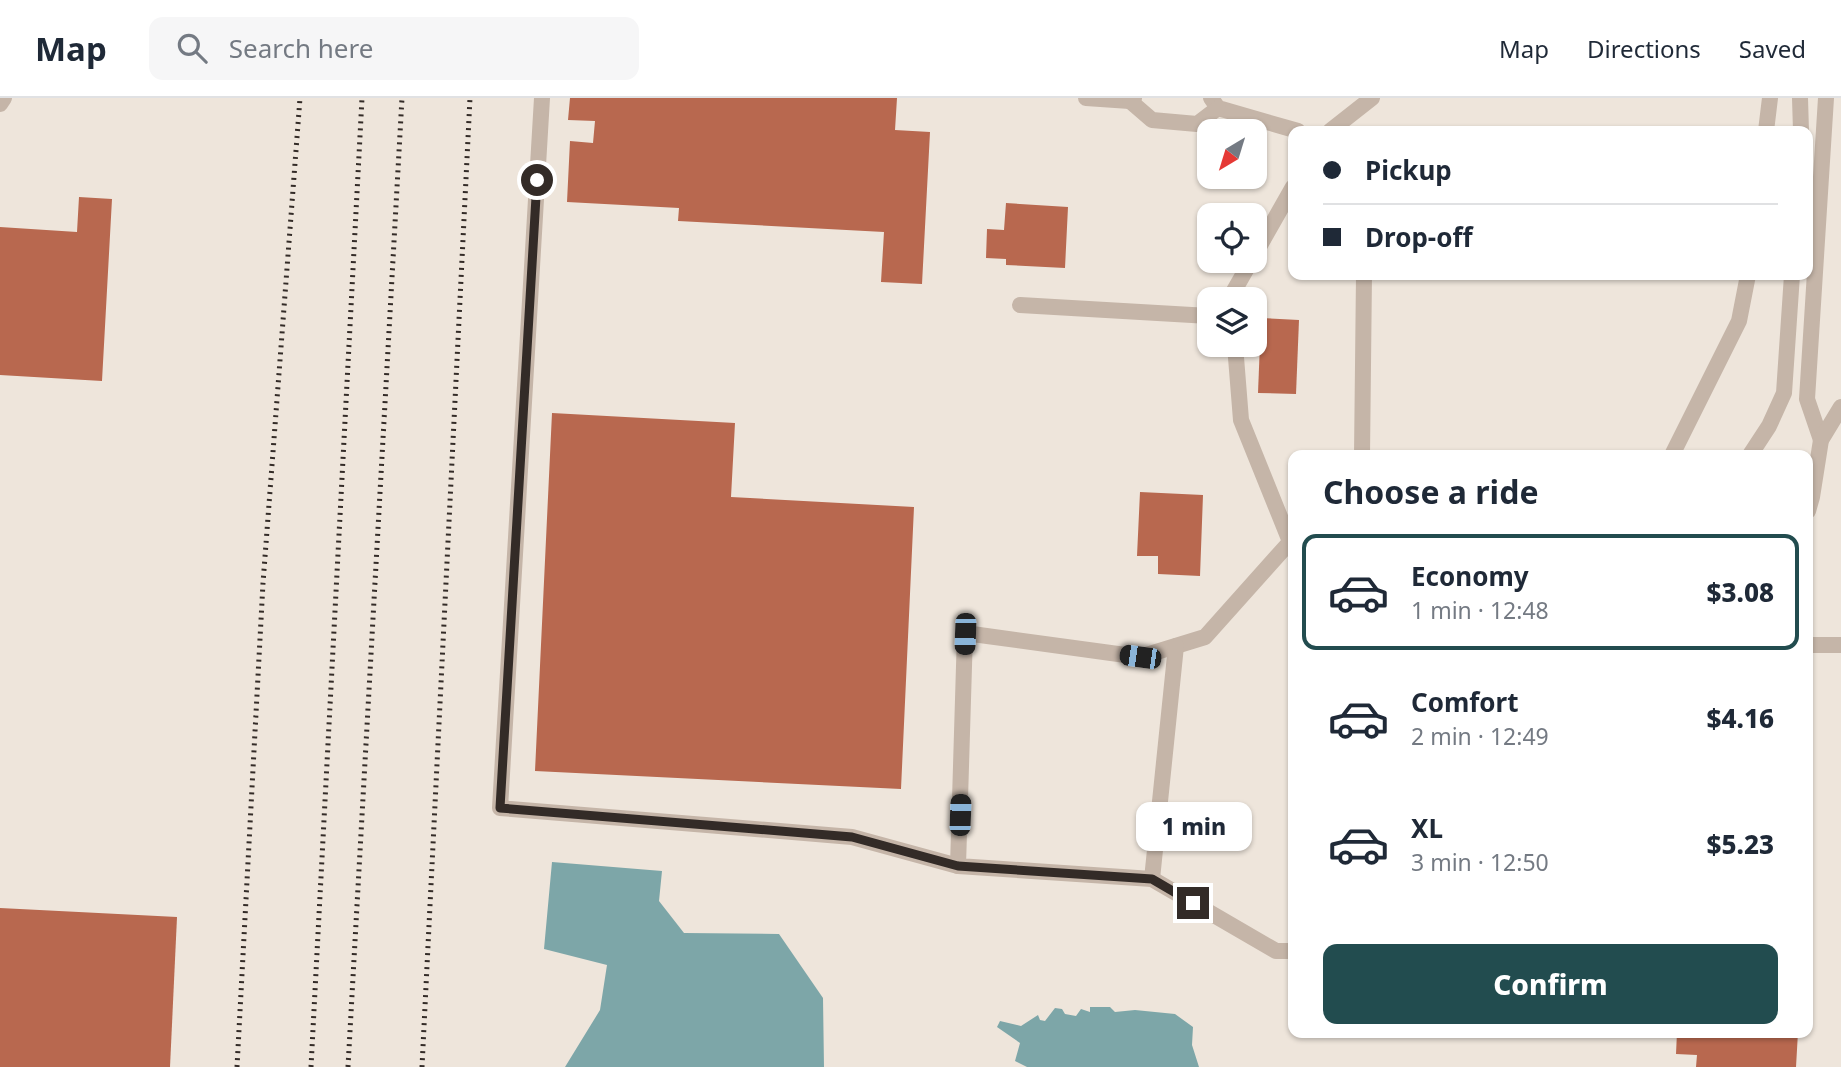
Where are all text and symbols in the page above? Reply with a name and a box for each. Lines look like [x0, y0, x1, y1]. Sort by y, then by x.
search box [149, 17, 639, 80]
text: Map [35, 26, 107, 71]
icon: search [173, 29, 211, 67]
text: Search here [229, 30, 373, 66]
text: Map [1499, 32, 1549, 65]
text: Directions [1587, 32, 1701, 65]
text: Saved [1739, 32, 1806, 65]
north arrow [1197, 119, 1267, 189]
map controls [1197, 119, 1267, 357]
text: Pickup [1365, 152, 1452, 188]
route start [521, 164, 553, 196]
button: locate [1197, 203, 1267, 273]
text: Drop-off [1365, 219, 1472, 255]
button: layers [1197, 287, 1267, 357]
text: Choose a ride [1323, 470, 1539, 513]
text: Economy [1411, 558, 1529, 594]
icon: car [1327, 561, 1390, 624]
text: $3.08 [1707, 574, 1774, 610]
text: 1 min · 12:48 [1411, 594, 1549, 626]
car [954, 613, 977, 655]
car [1118, 644, 1163, 670]
text: Comfort [1411, 684, 1519, 720]
icon: car [1327, 687, 1390, 750]
text: $4.16 [1707, 700, 1774, 736]
text: 2 min · 12:49 [1411, 720, 1549, 752]
car [949, 794, 972, 836]
callout: 1 min [1135, 802, 1251, 850]
text: 1 min [1162, 810, 1226, 842]
text: XL [1411, 810, 1443, 846]
icon: car [1327, 813, 1390, 876]
text: $5.23 [1707, 826, 1774, 862]
text: 3 min · 12:50 [1411, 846, 1549, 878]
route end [1177, 887, 1209, 919]
button: Confirm [1323, 944, 1778, 1024]

